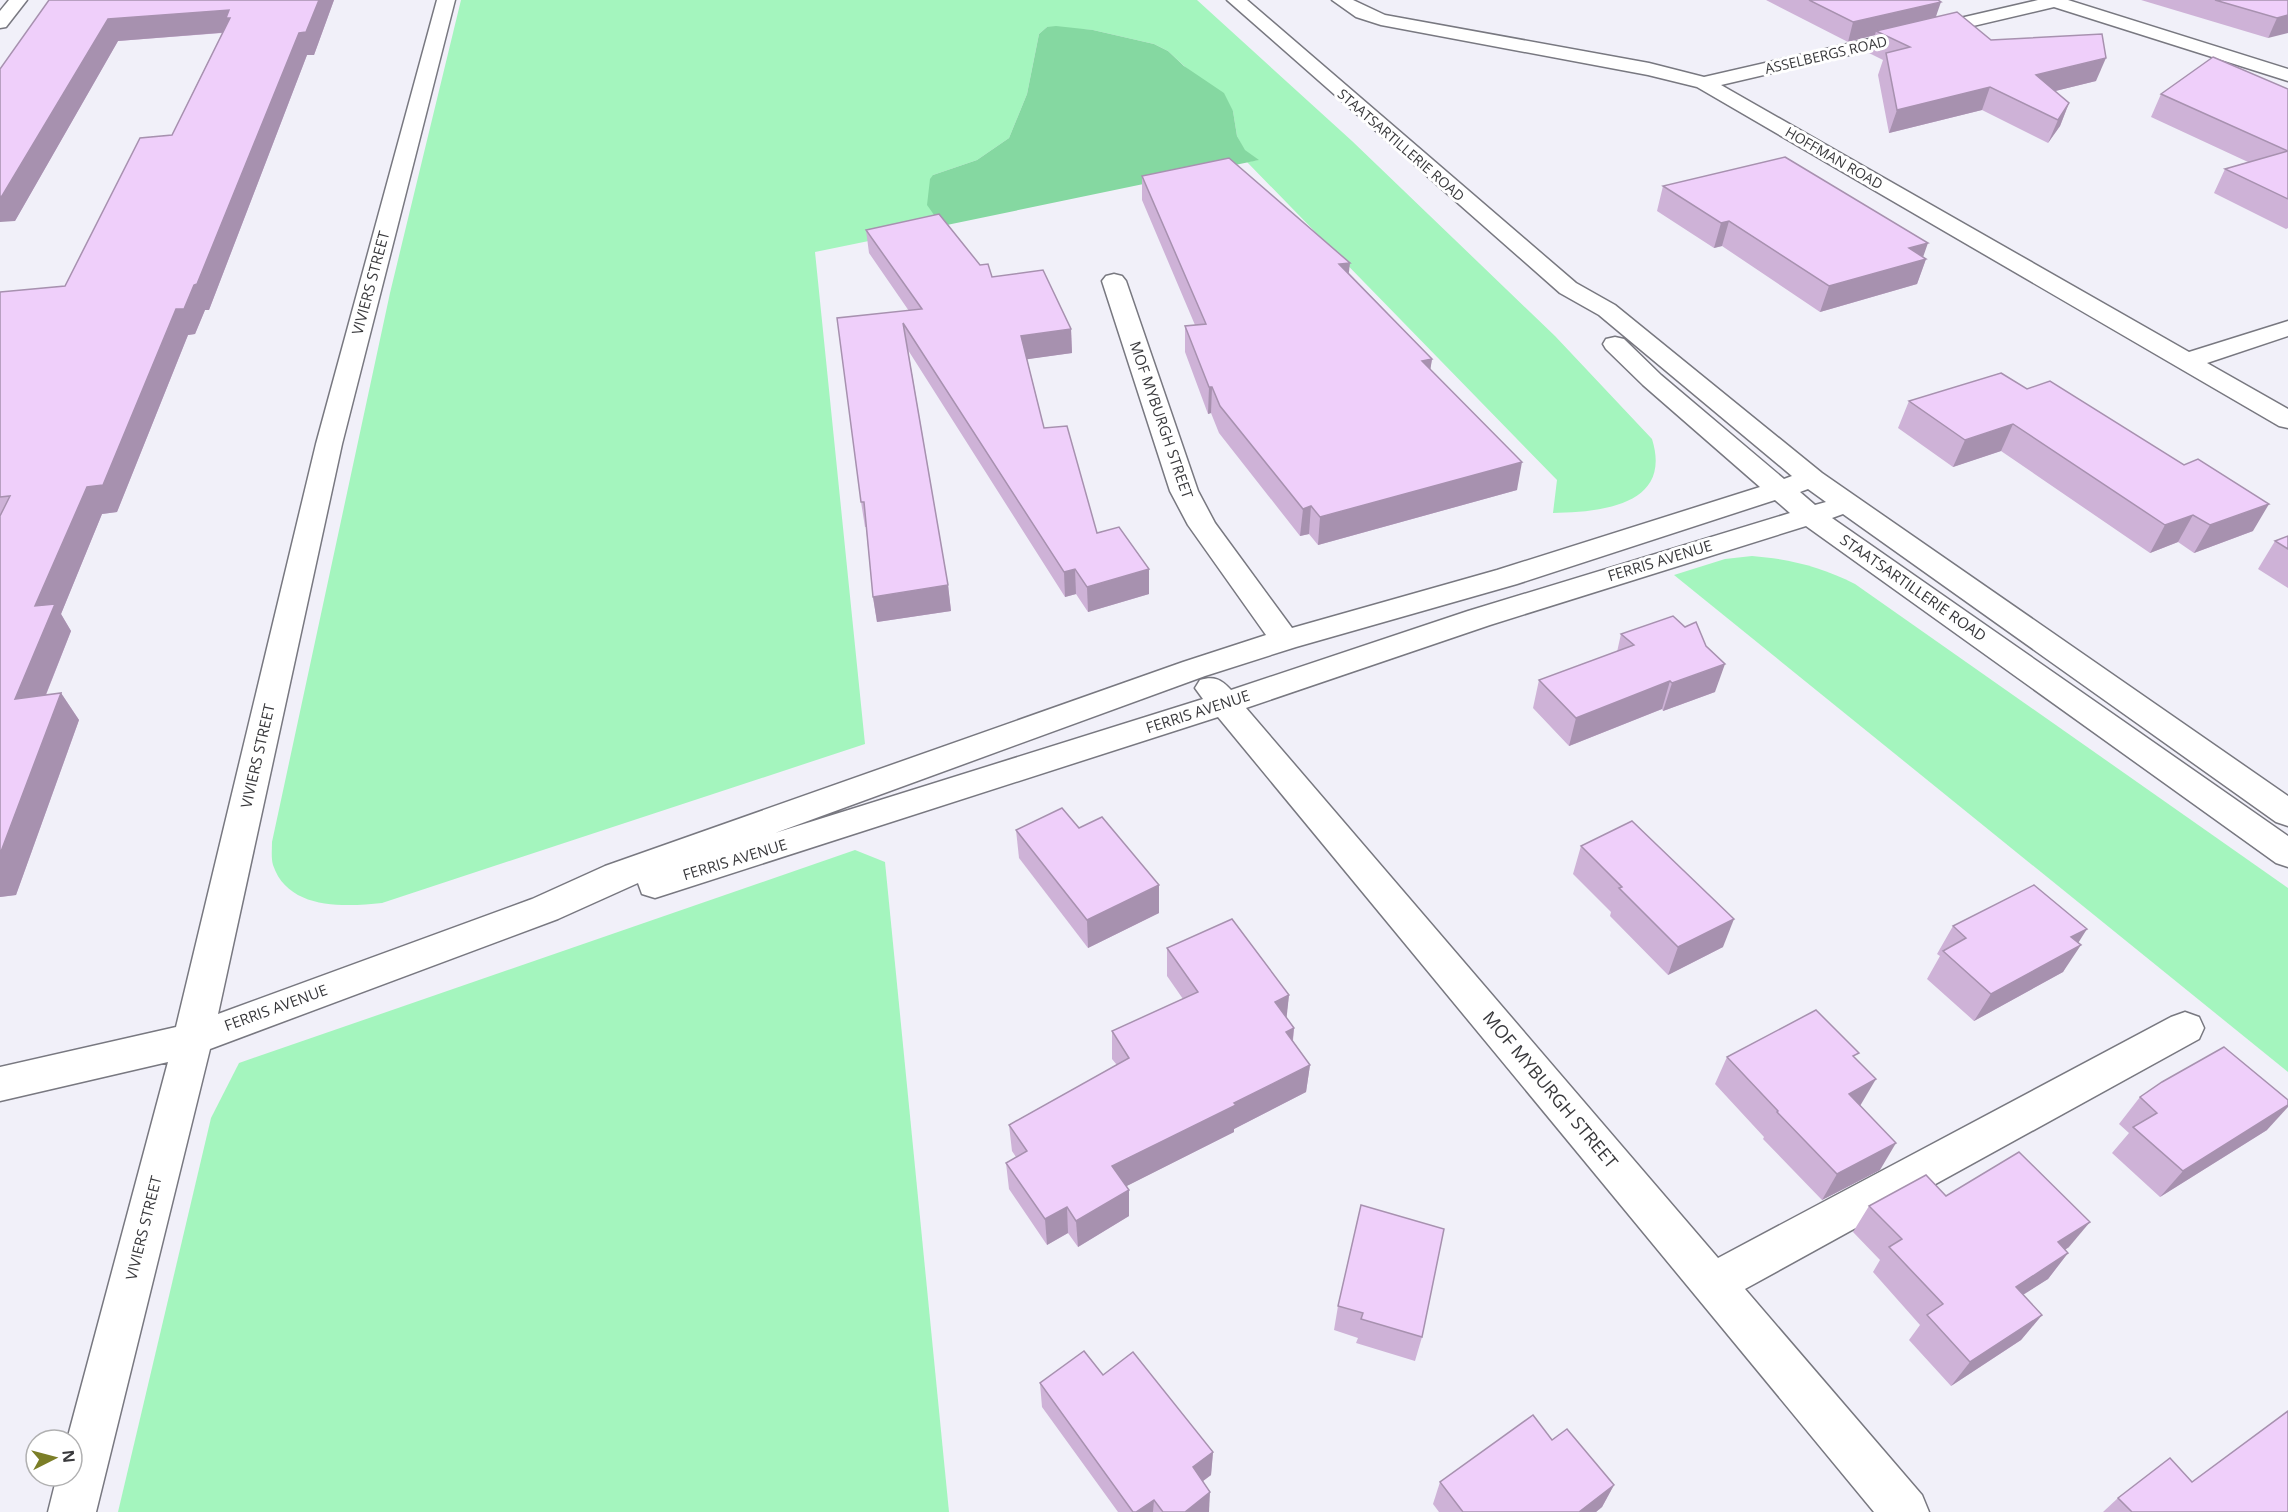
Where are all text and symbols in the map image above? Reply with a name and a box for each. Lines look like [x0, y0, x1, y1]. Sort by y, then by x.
street label: ASSELBERGS ROAD [1763, 31, 1889, 78]
street label: STAATSARTILLERIE ROAD [1334, 84, 1469, 205]
street label: HOFFMAN ROAD [1782, 122, 1887, 193]
street label: VIVIERS STREET [347, 228, 394, 337]
street label: MOF MYBURGH STREET [1126, 338, 1199, 502]
street label: STAATSARTILLERIE ROAD [1837, 529, 1991, 645]
street label: FERRIS AVENUE [1605, 535, 1714, 585]
street label: FERRIS AVENUE [1143, 685, 1252, 737]
street label: VIVIERS STREET [235, 701, 279, 810]
street label: FERRIS AVENUE [680, 834, 789, 884]
street label: FERRIS AVENUE [221, 979, 330, 1035]
street label: MOF MYBURGH STREET [1478, 1006, 1624, 1173]
street label: VIVIERS STREET [120, 1173, 166, 1282]
north arrow [24, 1428, 84, 1488]
text: N [57, 1449, 81, 1464]

